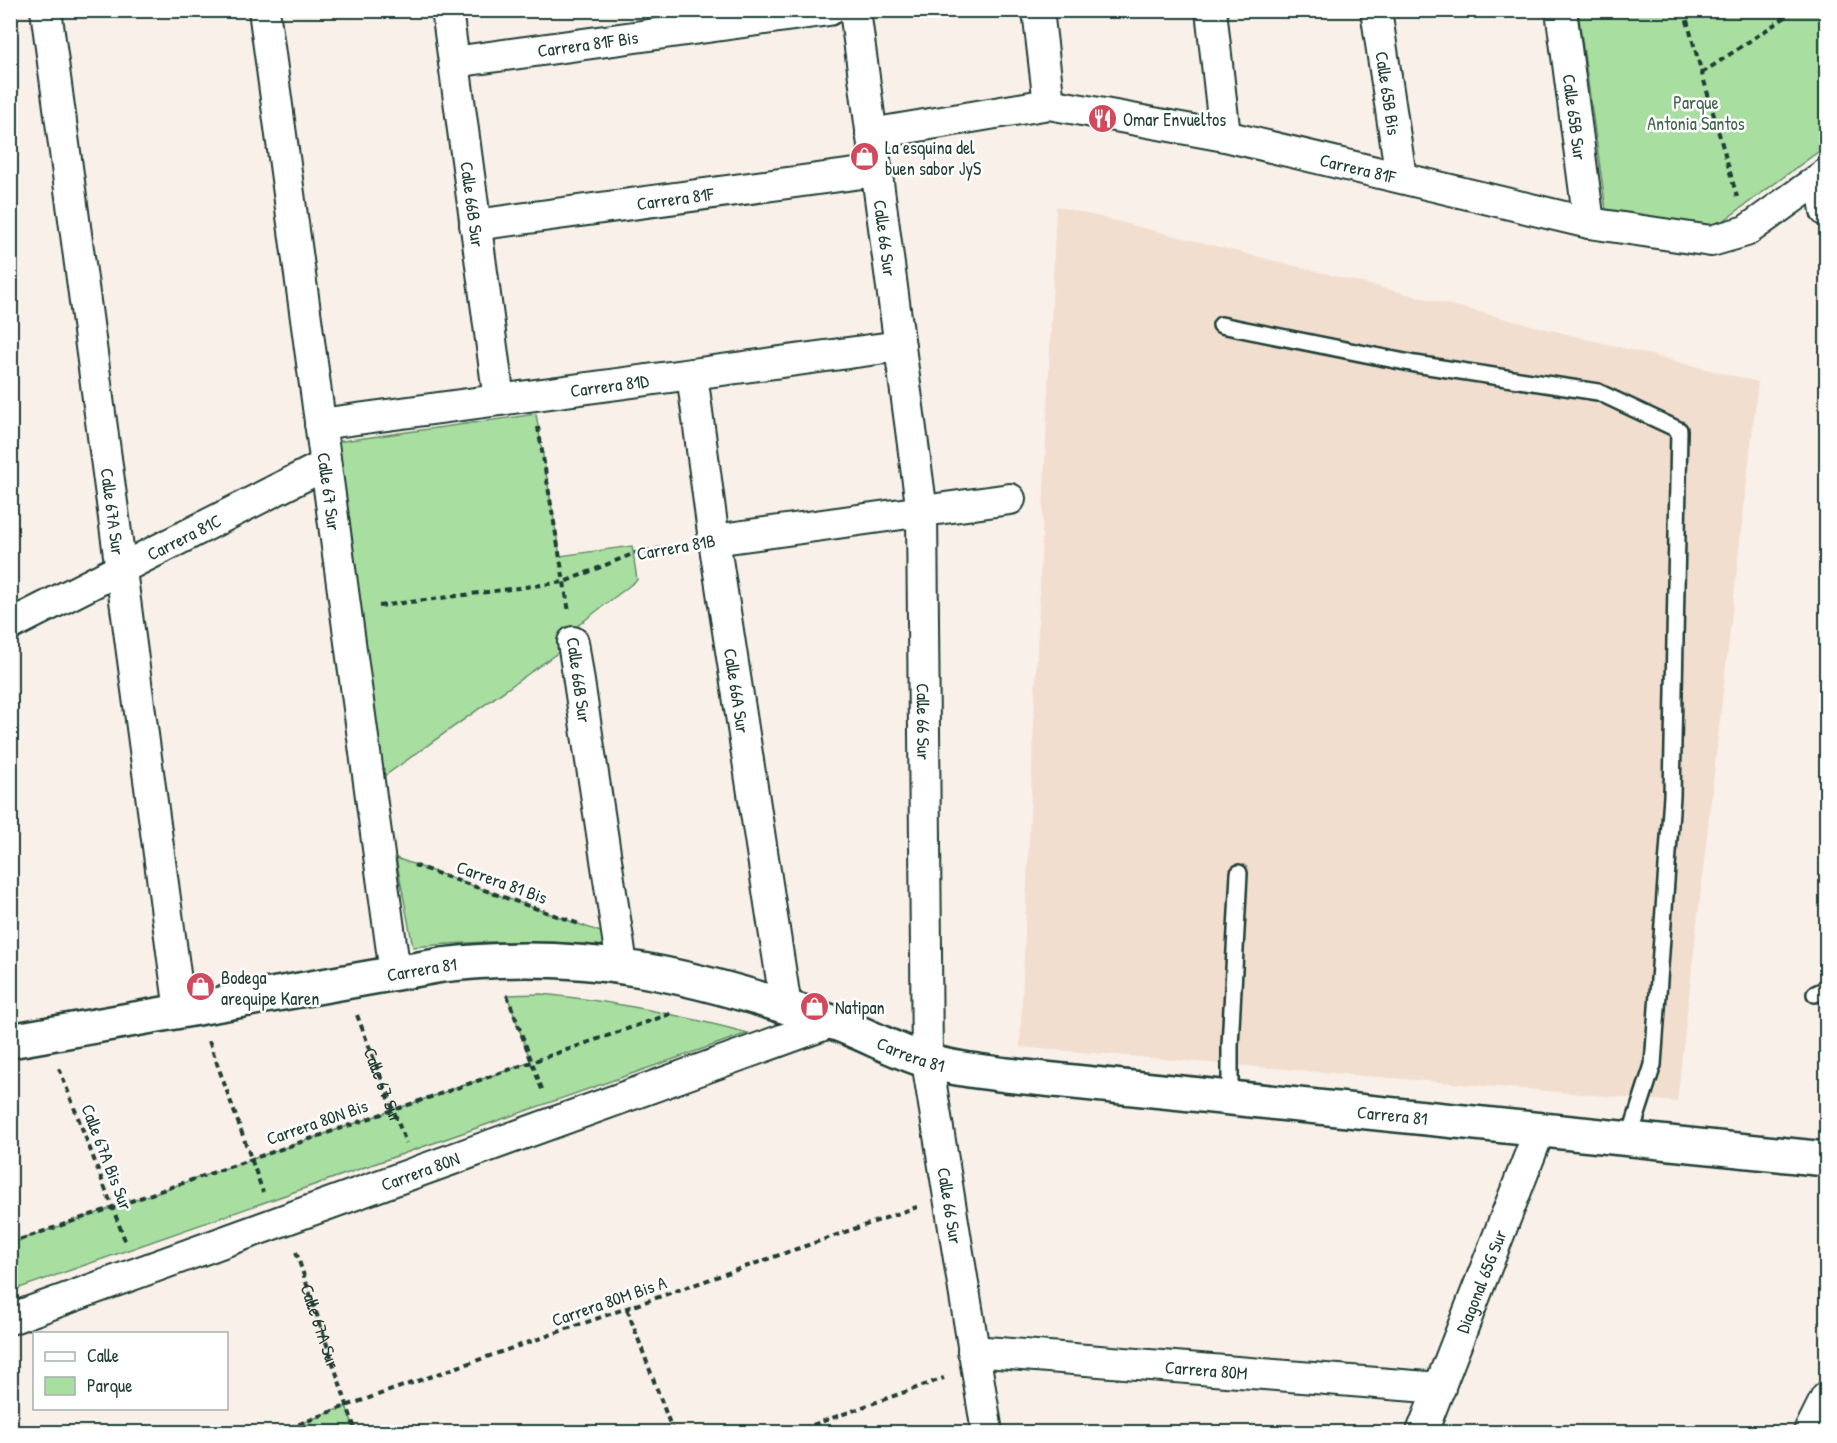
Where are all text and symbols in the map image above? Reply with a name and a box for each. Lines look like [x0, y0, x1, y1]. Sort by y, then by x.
street label: Carrera 81F Bis [536, 24, 640, 63]
street label: Calle 65B Bis [1370, 50, 1407, 137]
street label: Calle 65B Sur [1557, 73, 1593, 162]
park label: Parque Antonia Santos [1647, 90, 1745, 136]
restaurant icon: Omar Envueltos [1086, 103, 1118, 135]
place label: Omar Envueltos [1123, 107, 1226, 132]
place label: La esquina del buen sabor JyS [885, 135, 981, 181]
shop icon: La esquina del buen sabor JyS [848, 141, 880, 173]
street label: Carrera 81F [1317, 147, 1400, 189]
street label: Calle 66B Sur [455, 160, 491, 249]
street label: Carrera 81F [635, 180, 716, 216]
street label: Calle 66 Sur [868, 198, 903, 278]
street label: Carrera 81D [569, 367, 651, 403]
street label: Calle 67 Sur [312, 451, 347, 532]
street label: Calle 67A Sur [95, 467, 131, 557]
street label: Carrera 81C [142, 507, 225, 566]
street label: Carrera 81B [635, 528, 717, 566]
street label: Calle 66B Sur [561, 636, 597, 724]
street label: Calle 66A Sur [718, 646, 756, 735]
street label: Calle 66 Sur [911, 683, 937, 760]
street label: Carrera 81 Bis [453, 854, 551, 910]
street label: Carrera 81 [385, 951, 458, 987]
place label: Bodega arequipe Karen [221, 965, 319, 1011]
shop icon: Bodega arequipe Karen [184, 971, 216, 1003]
shop icon: Natipan [798, 991, 830, 1023]
place label: Natipan [835, 995, 885, 1020]
street label: Carrera 81 [873, 1030, 947, 1078]
street label: Calle 67 Sur [358, 1044, 410, 1126]
street label: Carrera 80N Bis [263, 1093, 371, 1151]
street label: Carrera 81 [1356, 1099, 1429, 1131]
street label: Calle 67A Bis Sur [75, 1100, 139, 1214]
street label: Carrera 80N [377, 1145, 463, 1196]
street label: Calle 66 Sur [932, 1166, 969, 1246]
street label: Diagonal 65G Sur [1449, 1226, 1512, 1336]
street label: Carrera 80M Bis A [548, 1270, 670, 1332]
street label: Calle 67A Sur [295, 1281, 346, 1371]
legend [33, 1332, 228, 1410]
text: Calle [87, 1343, 119, 1368]
street label: Carrera 80M [1164, 1354, 1248, 1385]
text: Parque [87, 1373, 132, 1398]

